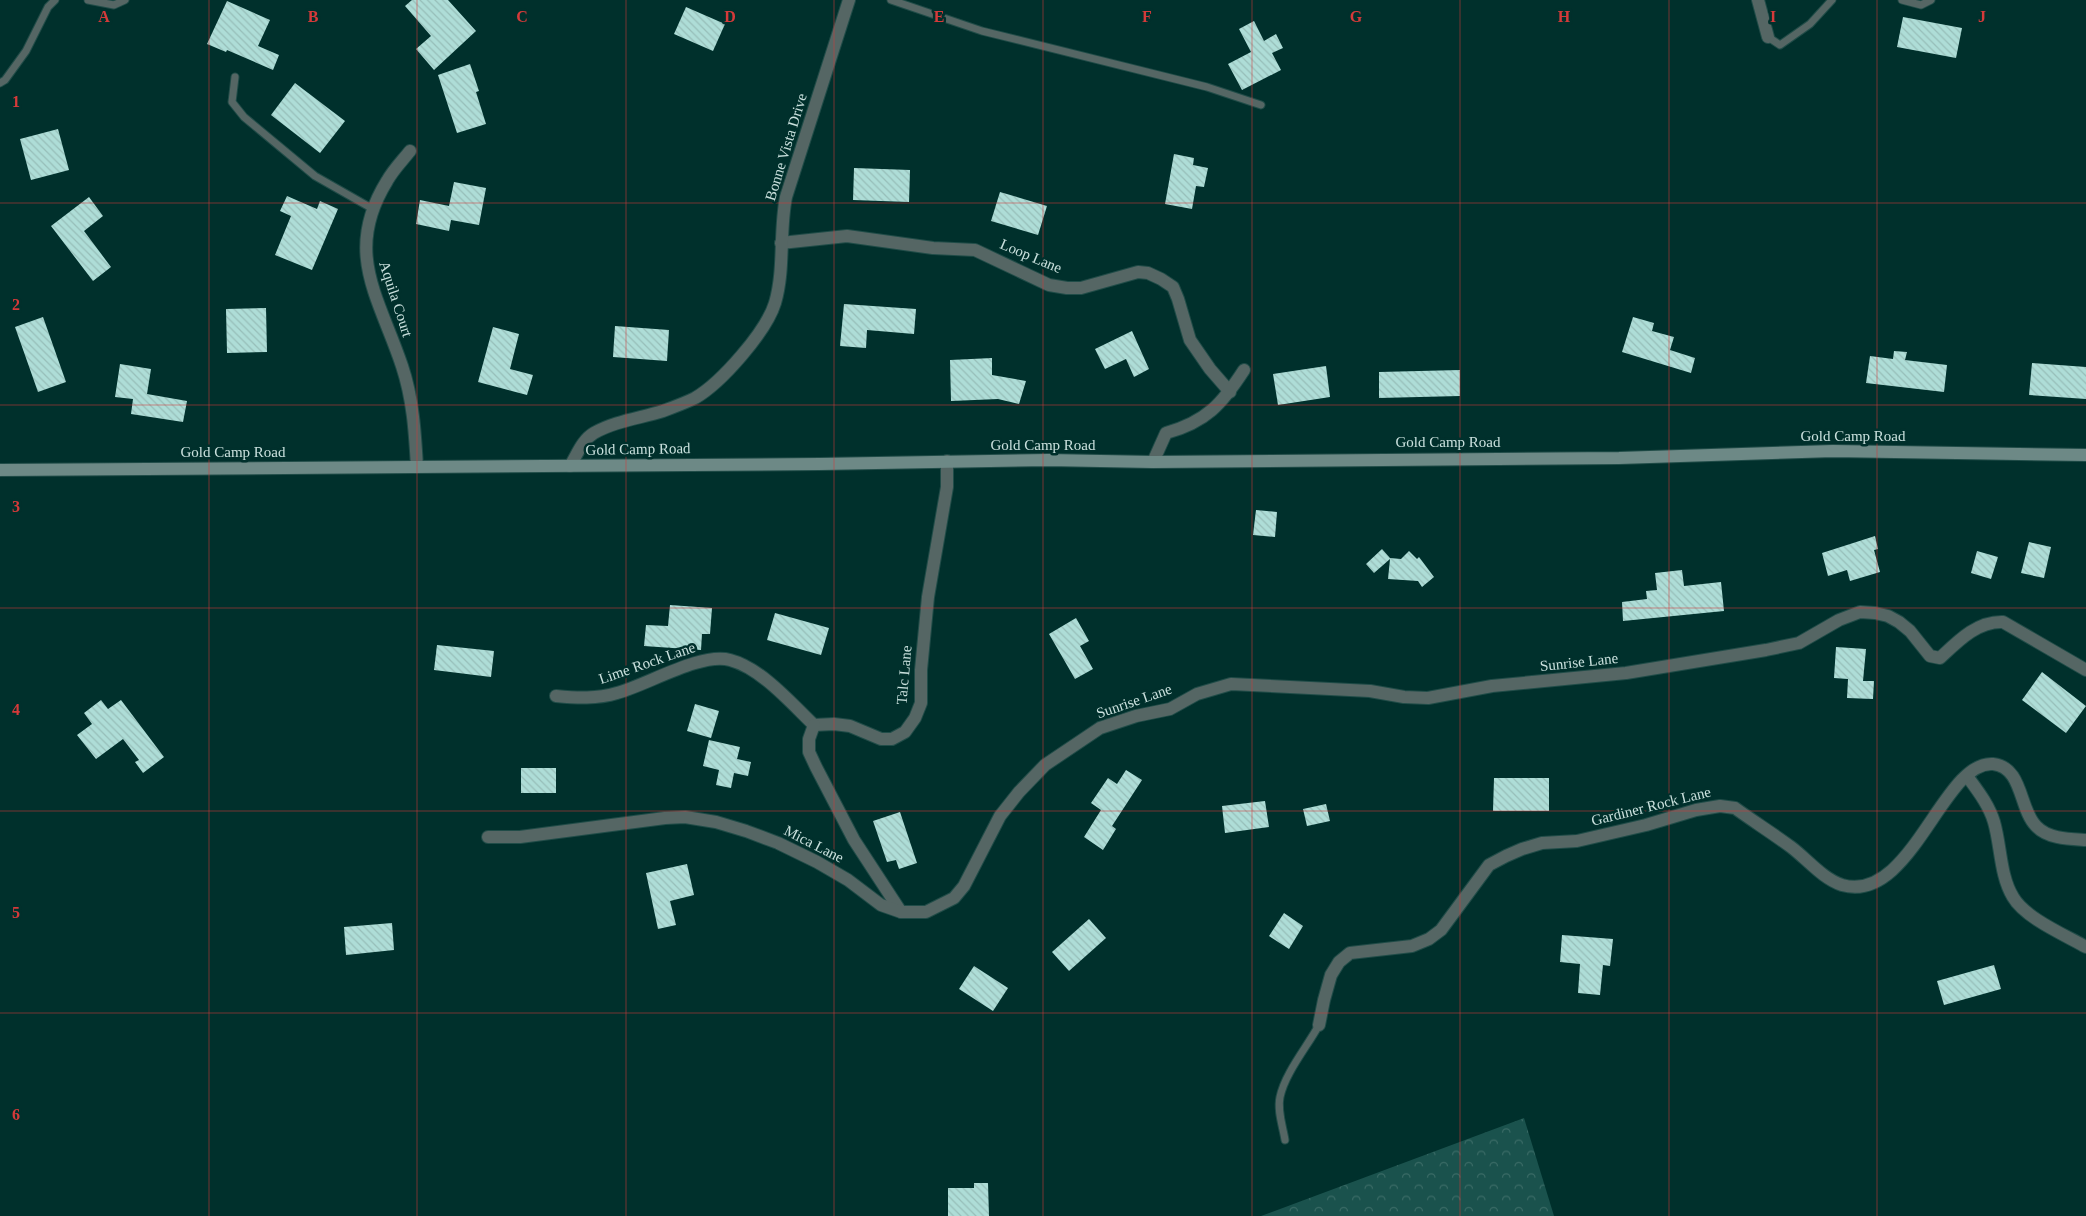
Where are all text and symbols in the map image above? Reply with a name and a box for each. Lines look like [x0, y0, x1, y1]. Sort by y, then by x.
text: A [98, 8, 110, 25]
text: B [308, 8, 319, 25]
text: C [516, 8, 528, 25]
text: D [724, 8, 736, 25]
text: E [934, 8, 944, 25]
text: F [1142, 8, 1152, 25]
text: G [1350, 8, 1363, 25]
text: H [1558, 8, 1571, 25]
text: I [1770, 8, 1776, 25]
text: J [1978, 8, 1986, 25]
street label: Bonne Vista Drive [762, 91, 810, 203]
text: 1 [12, 93, 20, 110]
street label: Loop Lane [998, 236, 1065, 276]
street label: Aquila Court [376, 259, 416, 340]
text: 2 [12, 296, 20, 313]
street label: Gold Camp Road [1801, 428, 1906, 444]
street label: Gold Camp Road [1396, 434, 1501, 450]
street label: Gold Camp Road [991, 437, 1096, 453]
street label: Gold Camp Road [585, 440, 691, 458]
street label: Gold Camp Road [181, 444, 286, 460]
text: 3 [12, 498, 20, 515]
street label: Lime Rock Lane [597, 639, 698, 687]
street label: Talc Lane [893, 644, 915, 705]
street label: Sunrise Lane [1539, 650, 1619, 674]
street label: Sunrise Lane [1094, 681, 1174, 721]
text: 4 [12, 701, 20, 718]
street label: Gardiner Rock Lane [1590, 783, 1713, 829]
street label: Mica Lane [782, 822, 847, 866]
text: 5 [12, 904, 20, 921]
text: 6 [12, 1106, 20, 1123]

